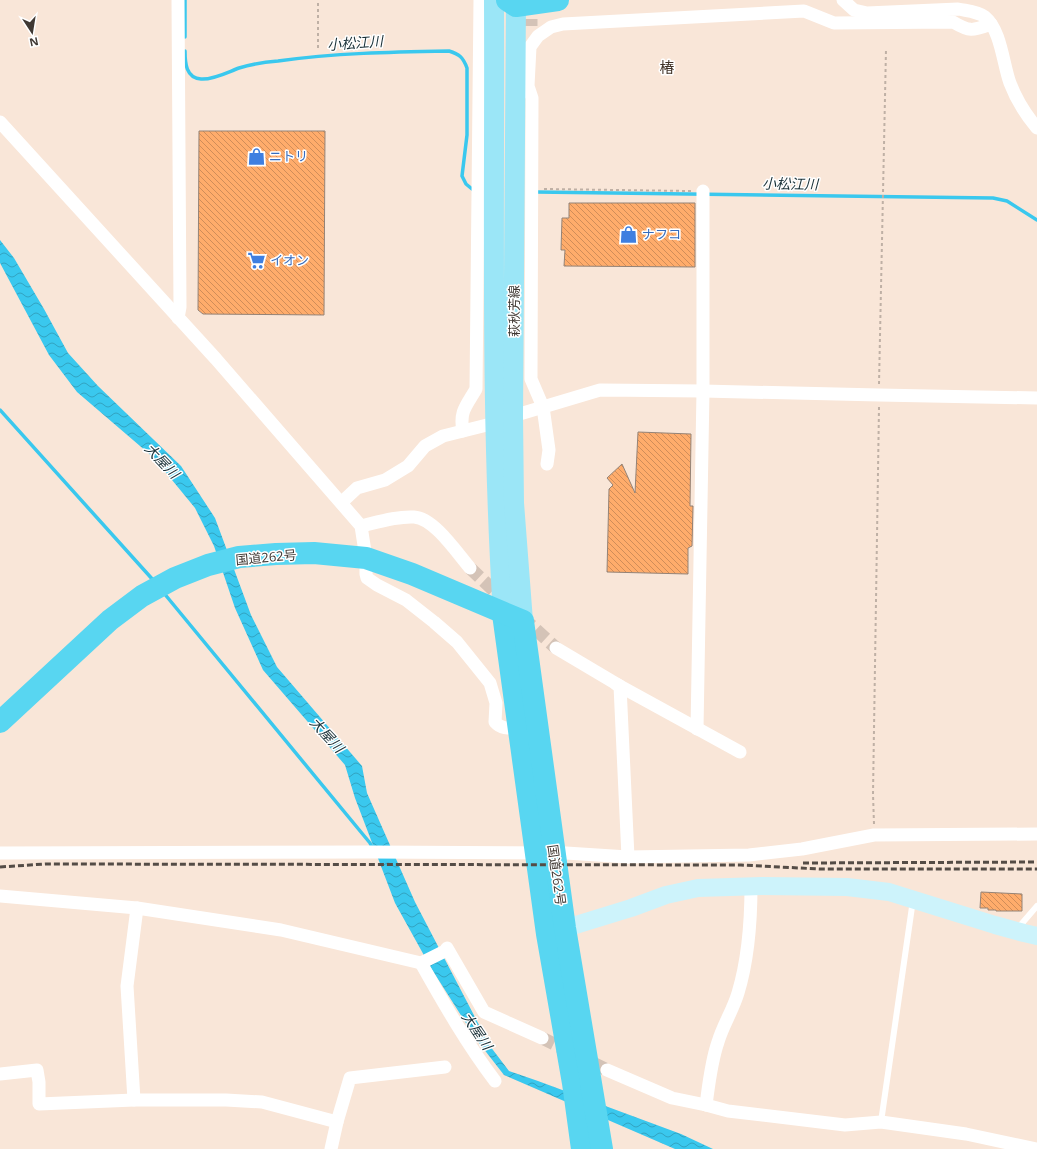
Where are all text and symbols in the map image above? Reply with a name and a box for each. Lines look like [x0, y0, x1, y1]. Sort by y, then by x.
north arrow [12, 12, 52, 52]
water label: 小松江川 [326, 31, 386, 54]
text: N [28, 34, 40, 51]
district label: 椿 [659, 57, 675, 77]
shop icon: ニトリ [246, 146, 266, 166]
place label: ニトリ [269, 147, 308, 165]
water label: 小松江川 [762, 174, 820, 194]
shop icon: ナフコ [619, 224, 639, 244]
place label: ナフコ [642, 225, 681, 243]
supermarket icon: イオン [247, 250, 267, 270]
place label: イオン [270, 251, 309, 269]
street label: 萩秋芳線 [505, 285, 523, 337]
water label: 大屋川 [141, 439, 185, 484]
street label: 国道262号 [235, 545, 297, 569]
water label: 大屋川 [306, 713, 350, 758]
street label: 国道262号 [544, 843, 570, 907]
water label: 大屋川 [458, 1008, 498, 1055]

